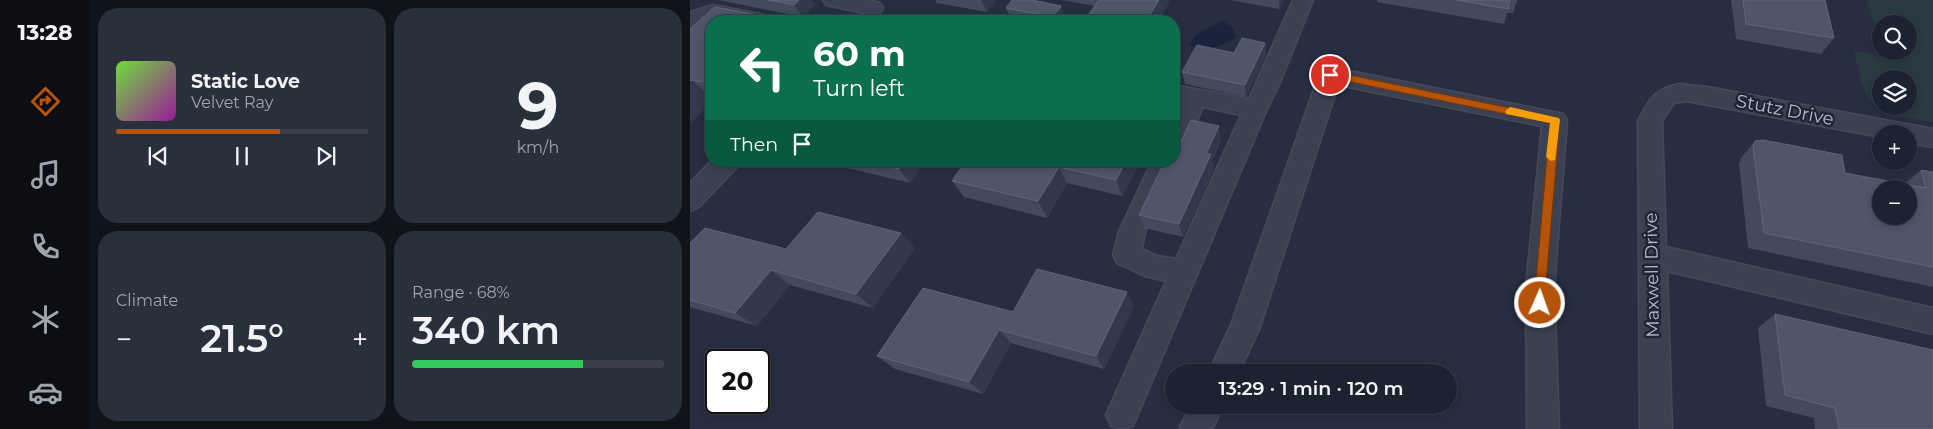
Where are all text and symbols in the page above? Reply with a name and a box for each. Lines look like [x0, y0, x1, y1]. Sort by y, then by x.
map controls [1872, 15, 1917, 225]
button: search [1872, 15, 1917, 60]
text: 13:28 [18, 19, 72, 46]
text: 60 m [813, 32, 906, 75]
icon: left [730, 35, 795, 100]
pin [1309, 54, 1351, 96]
icon: arrive [1316, 61, 1344, 89]
text: 9 [517, 66, 559, 145]
text: Static Love [191, 70, 300, 93]
button: layers [1872, 70, 1917, 115]
text: Turn left [813, 75, 905, 102]
icon: directions [28, 84, 63, 119]
street label: Stutz Drive [1734, 90, 1836, 130]
text: Velvet Ray [191, 93, 273, 112]
button: + [1872, 125, 1917, 170]
icon: arrive [788, 130, 816, 158]
text: Then [730, 133, 778, 156]
text: km/h [517, 138, 559, 157]
icon: previous [144, 142, 172, 170]
icon: pause [228, 142, 256, 170]
icon: next [312, 142, 340, 170]
icon: music [28, 157, 63, 192]
button: − [1872, 180, 1917, 225]
street label: Maxwell Drive [1640, 212, 1664, 338]
icon: phone [28, 229, 63, 264]
position arrow [1513, 276, 1565, 328]
text: Range · 68% [412, 283, 510, 302]
text: Climate [116, 291, 178, 310]
icon: climate [28, 302, 63, 337]
text: 340 km [412, 307, 560, 354]
text: 21.5° [200, 315, 284, 362]
text: − [116, 322, 132, 356]
text: + [352, 322, 368, 356]
speed limit sign: 20 [705, 349, 770, 414]
icon: car [28, 375, 63, 410]
text: 13:29 · 1 min · 120 m [1218, 377, 1404, 400]

